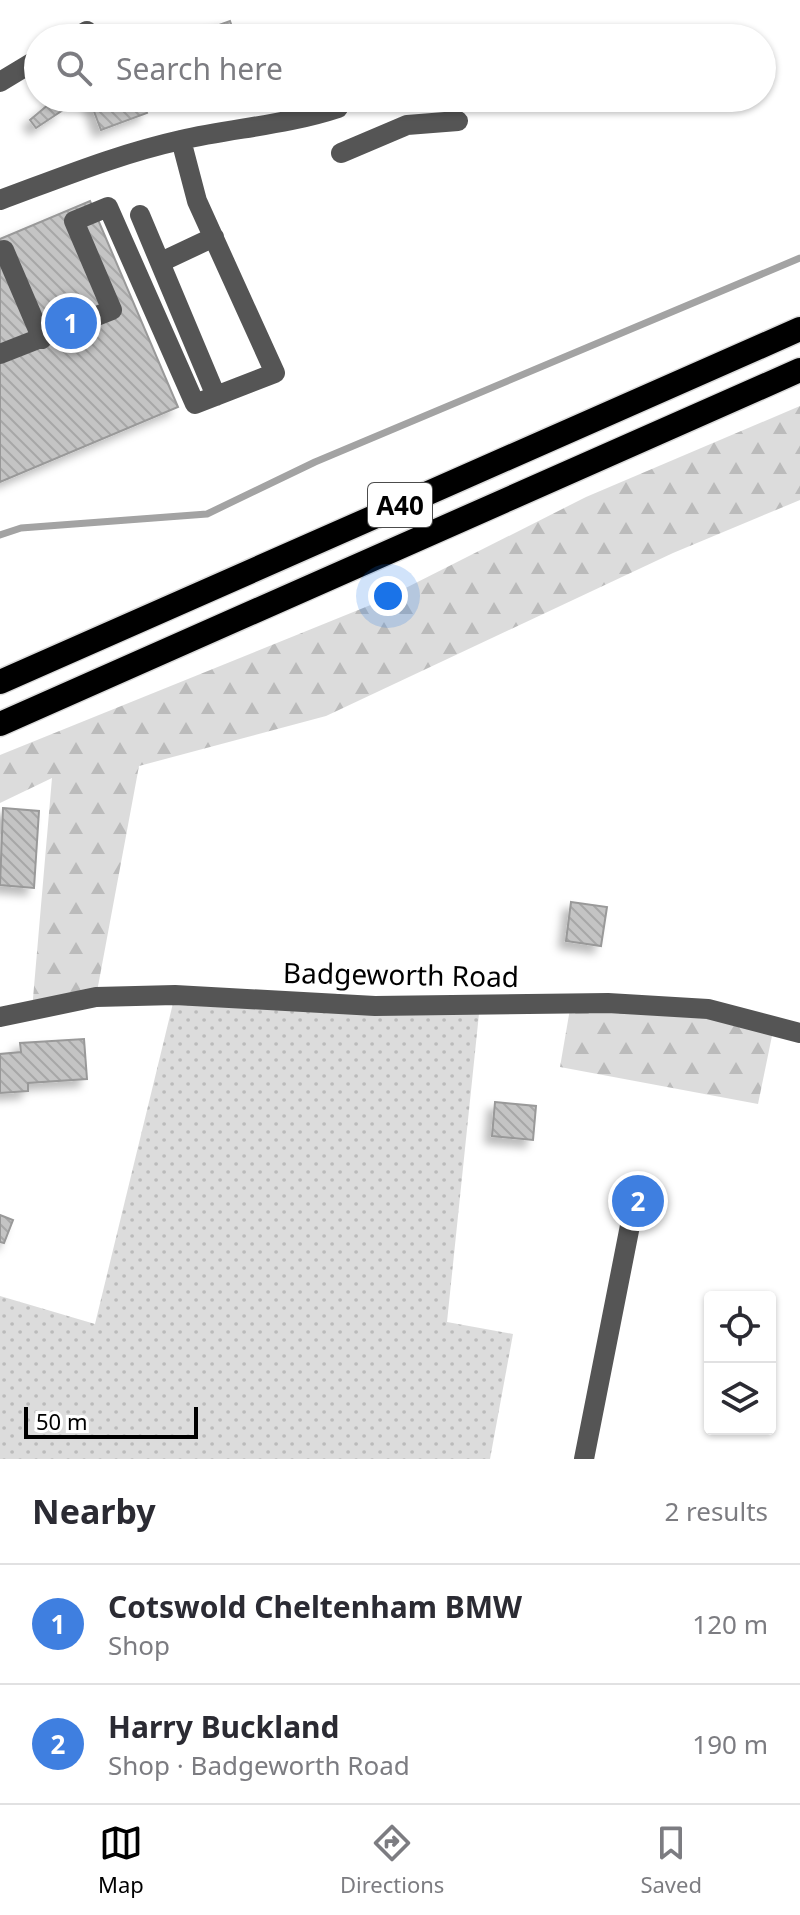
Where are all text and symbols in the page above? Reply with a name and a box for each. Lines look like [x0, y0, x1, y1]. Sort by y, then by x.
search box [24, 24, 776, 112]
icon: search [52, 46, 96, 90]
text: Search here [116, 48, 283, 89]
pin: 1 [45, 293, 97, 353]
road number: A40 [368, 483, 432, 527]
your location [368, 576, 408, 616]
street label: Badgeworth Road [283, 953, 519, 995]
pin: 2 [612, 1171, 664, 1231]
map controls [704, 1291, 776, 1435]
button: locate [704, 1291, 776, 1363]
button: layers [704, 1363, 776, 1435]
scale bar [24, 1403, 198, 1439]
text: 50 m [36, 1406, 87, 1436]
text: Nearby [32, 1488, 156, 1534]
text: 2 results [664, 1493, 768, 1529]
text: Cotswold Cheltenham BMW [108, 1586, 522, 1627]
text: 1 [51, 1606, 65, 1642]
text: 120 m [692, 1606, 768, 1642]
text: Shop [108, 1627, 170, 1663]
text: Harry Buckland [108, 1706, 340, 1747]
text: 2 [51, 1726, 65, 1762]
text: 190 m [692, 1726, 768, 1762]
text: Shop · Badgeworth Road [108, 1747, 410, 1783]
tab: Map [98, 1821, 144, 1899]
tab: Directions [340, 1821, 444, 1899]
tab: Saved [640, 1821, 702, 1899]

